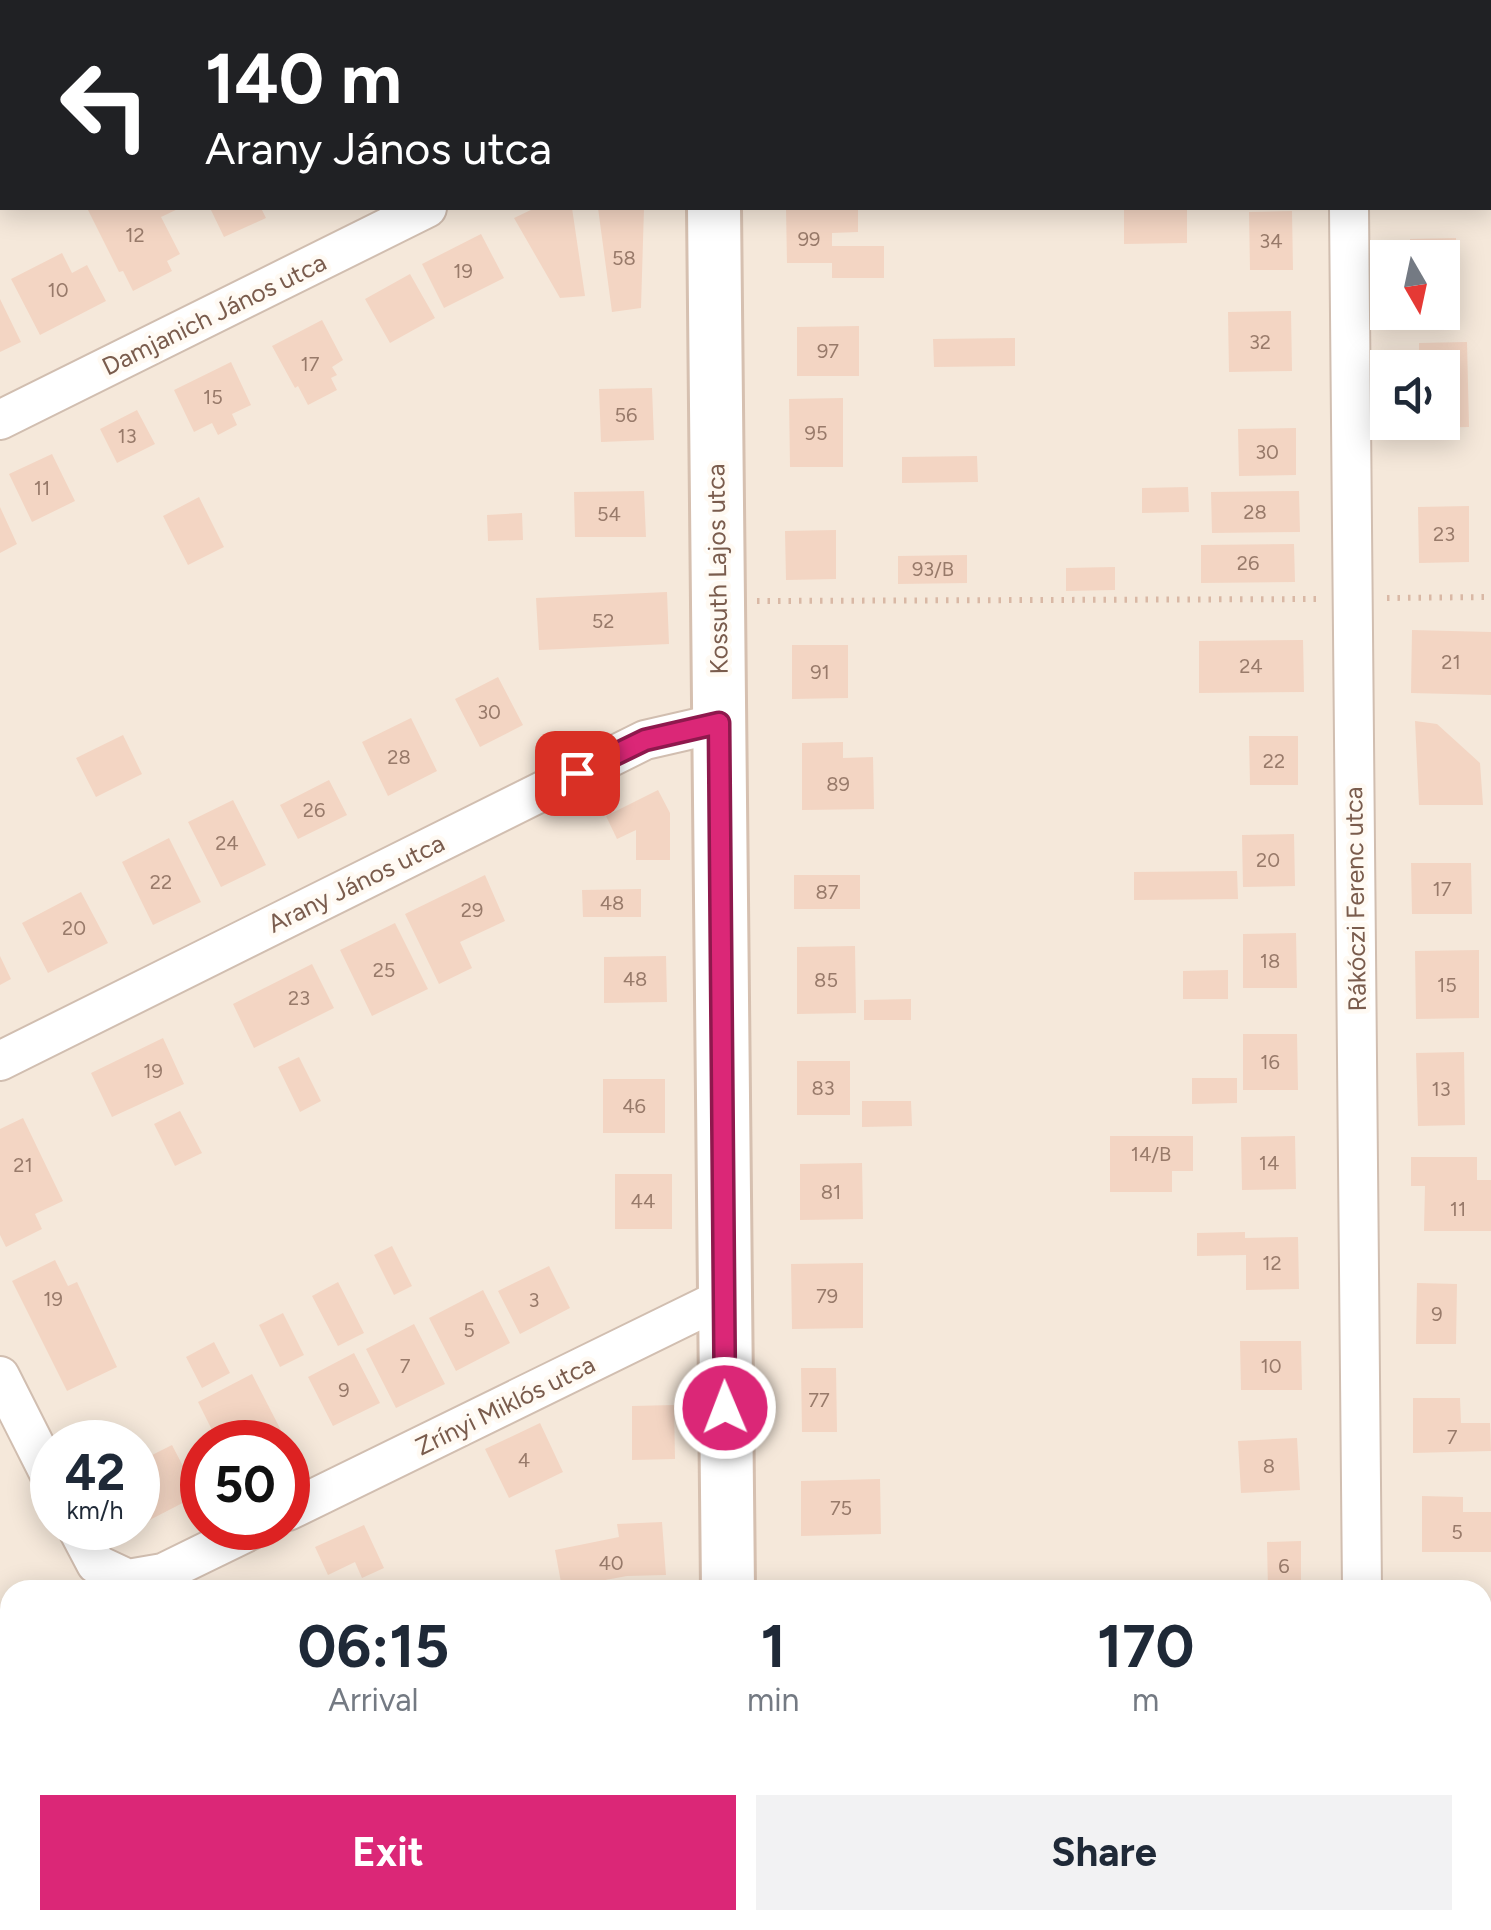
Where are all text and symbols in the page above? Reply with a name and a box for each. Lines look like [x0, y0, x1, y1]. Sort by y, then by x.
text: 140 m [205, 36, 402, 121]
icon: left [40, 40, 170, 170]
text: Arany János utca [205, 121, 552, 175]
house number: 12 [125, 223, 145, 247]
house number: 99 [798, 227, 820, 251]
house number: 34 [1259, 229, 1283, 253]
north arrow [1370, 240, 1460, 330]
map controls [1370, 240, 1460, 440]
house number: 58 [612, 246, 636, 270]
street label: Damjanich János utca [97, 247, 331, 381]
house number: 19 [453, 259, 473, 283]
house number: 10 [47, 278, 69, 302]
house number: 32 [1249, 330, 1271, 354]
house number: 97 [817, 339, 839, 363]
button: sound [1370, 350, 1460, 440]
house number: 17 [301, 352, 320, 376]
house number: 15 [203, 385, 223, 409]
house number: 56 [615, 403, 637, 427]
house number: 95 [805, 421, 827, 445]
house number: 13 [117, 424, 137, 448]
house number: 30 [1255, 440, 1279, 464]
street label: Kossuth Lajos utca [700, 463, 734, 675]
house number: 11 [34, 476, 50, 500]
house number: 28 [1243, 500, 1267, 524]
house number: 54 [597, 502, 621, 526]
house number: 23 [1433, 522, 1455, 546]
house number: 26 [1237, 551, 1259, 575]
house number: 93/B [912, 557, 954, 581]
house number: 52 [592, 609, 614, 633]
house number: 21 [1441, 650, 1461, 674]
house number: 24 [1239, 654, 1263, 678]
house number: 91 [810, 660, 830, 684]
house number: 30 [477, 700, 501, 724]
pin [535, 731, 620, 816]
house number: 28 [387, 745, 411, 769]
icon: arrive [550, 746, 605, 801]
house number: 22 [1263, 749, 1285, 773]
house number: 89 [826, 772, 850, 796]
street label: Rákóczi Ferenc utca [1338, 786, 1372, 1012]
house number: 26 [303, 798, 325, 822]
street label: Arany János utca [263, 827, 449, 939]
house number: 24 [215, 831, 239, 855]
house number: 20 [1256, 848, 1280, 872]
house number: 22 [150, 870, 172, 894]
house number: 17 [1433, 877, 1452, 901]
house number: 87 [815, 880, 839, 904]
house number: 48 [600, 891, 624, 915]
house number: 29 [461, 898, 483, 922]
house number: 20 [62, 916, 86, 940]
house number: 18 [1260, 949, 1280, 973]
house number: 25 [373, 958, 395, 982]
house number: 48 [623, 967, 647, 991]
house number: 85 [814, 968, 838, 992]
house number: 15 [1437, 973, 1457, 997]
house number: 23 [288, 986, 310, 1010]
house number: 16 [1260, 1050, 1280, 1074]
house number: 19 [143, 1059, 163, 1083]
house number: 83 [811, 1076, 835, 1100]
house number: 13 [1431, 1077, 1451, 1101]
house number: 46 [622, 1094, 646, 1118]
house number: 14/B [1131, 1142, 1171, 1166]
house number: 14 [1259, 1151, 1279, 1175]
house number: 21 [13, 1153, 33, 1177]
house number: 81 [821, 1180, 841, 1204]
house number: 44 [631, 1189, 655, 1213]
house number: 11 [1450, 1197, 1466, 1221]
house number: 12 [1262, 1251, 1282, 1275]
house number: 79 [816, 1284, 838, 1308]
house number: 19 [43, 1287, 63, 1311]
house number: 3 [529, 1288, 539, 1312]
house number: 9 [1431, 1302, 1443, 1326]
house number: 5 [463, 1318, 475, 1342]
street label: Zrínyi Miklós utca [410, 1349, 600, 1461]
house number: 7 [400, 1354, 411, 1378]
house number: 10 [1260, 1354, 1282, 1378]
position arrow [673, 1356, 777, 1460]
house number: 9 [338, 1378, 350, 1402]
house number: 77 [808, 1388, 830, 1412]
speed limit sign: 50 [180, 1420, 310, 1550]
house number: 7 [1447, 1425, 1458, 1449]
text: 42 [65, 1442, 125, 1503]
house number: 4 [518, 1448, 530, 1472]
house number: 8 [1263, 1454, 1275, 1478]
text: km/h [66, 1495, 124, 1525]
house number: 75 [830, 1496, 852, 1520]
house number: 5 [1451, 1520, 1463, 1544]
house number: 40 [598, 1551, 624, 1575]
house number: 6 [1278, 1554, 1290, 1578]
text: 06:15 [298, 1610, 449, 1682]
text: 1 [761, 1610, 786, 1682]
text: 170 [1097, 1610, 1195, 1682]
text: Arrival [328, 1681, 419, 1719]
text: min [747, 1681, 799, 1719]
text: m [1132, 1681, 1159, 1719]
button: Exit [40, 1795, 736, 1910]
button: Share [756, 1795, 1452, 1910]

